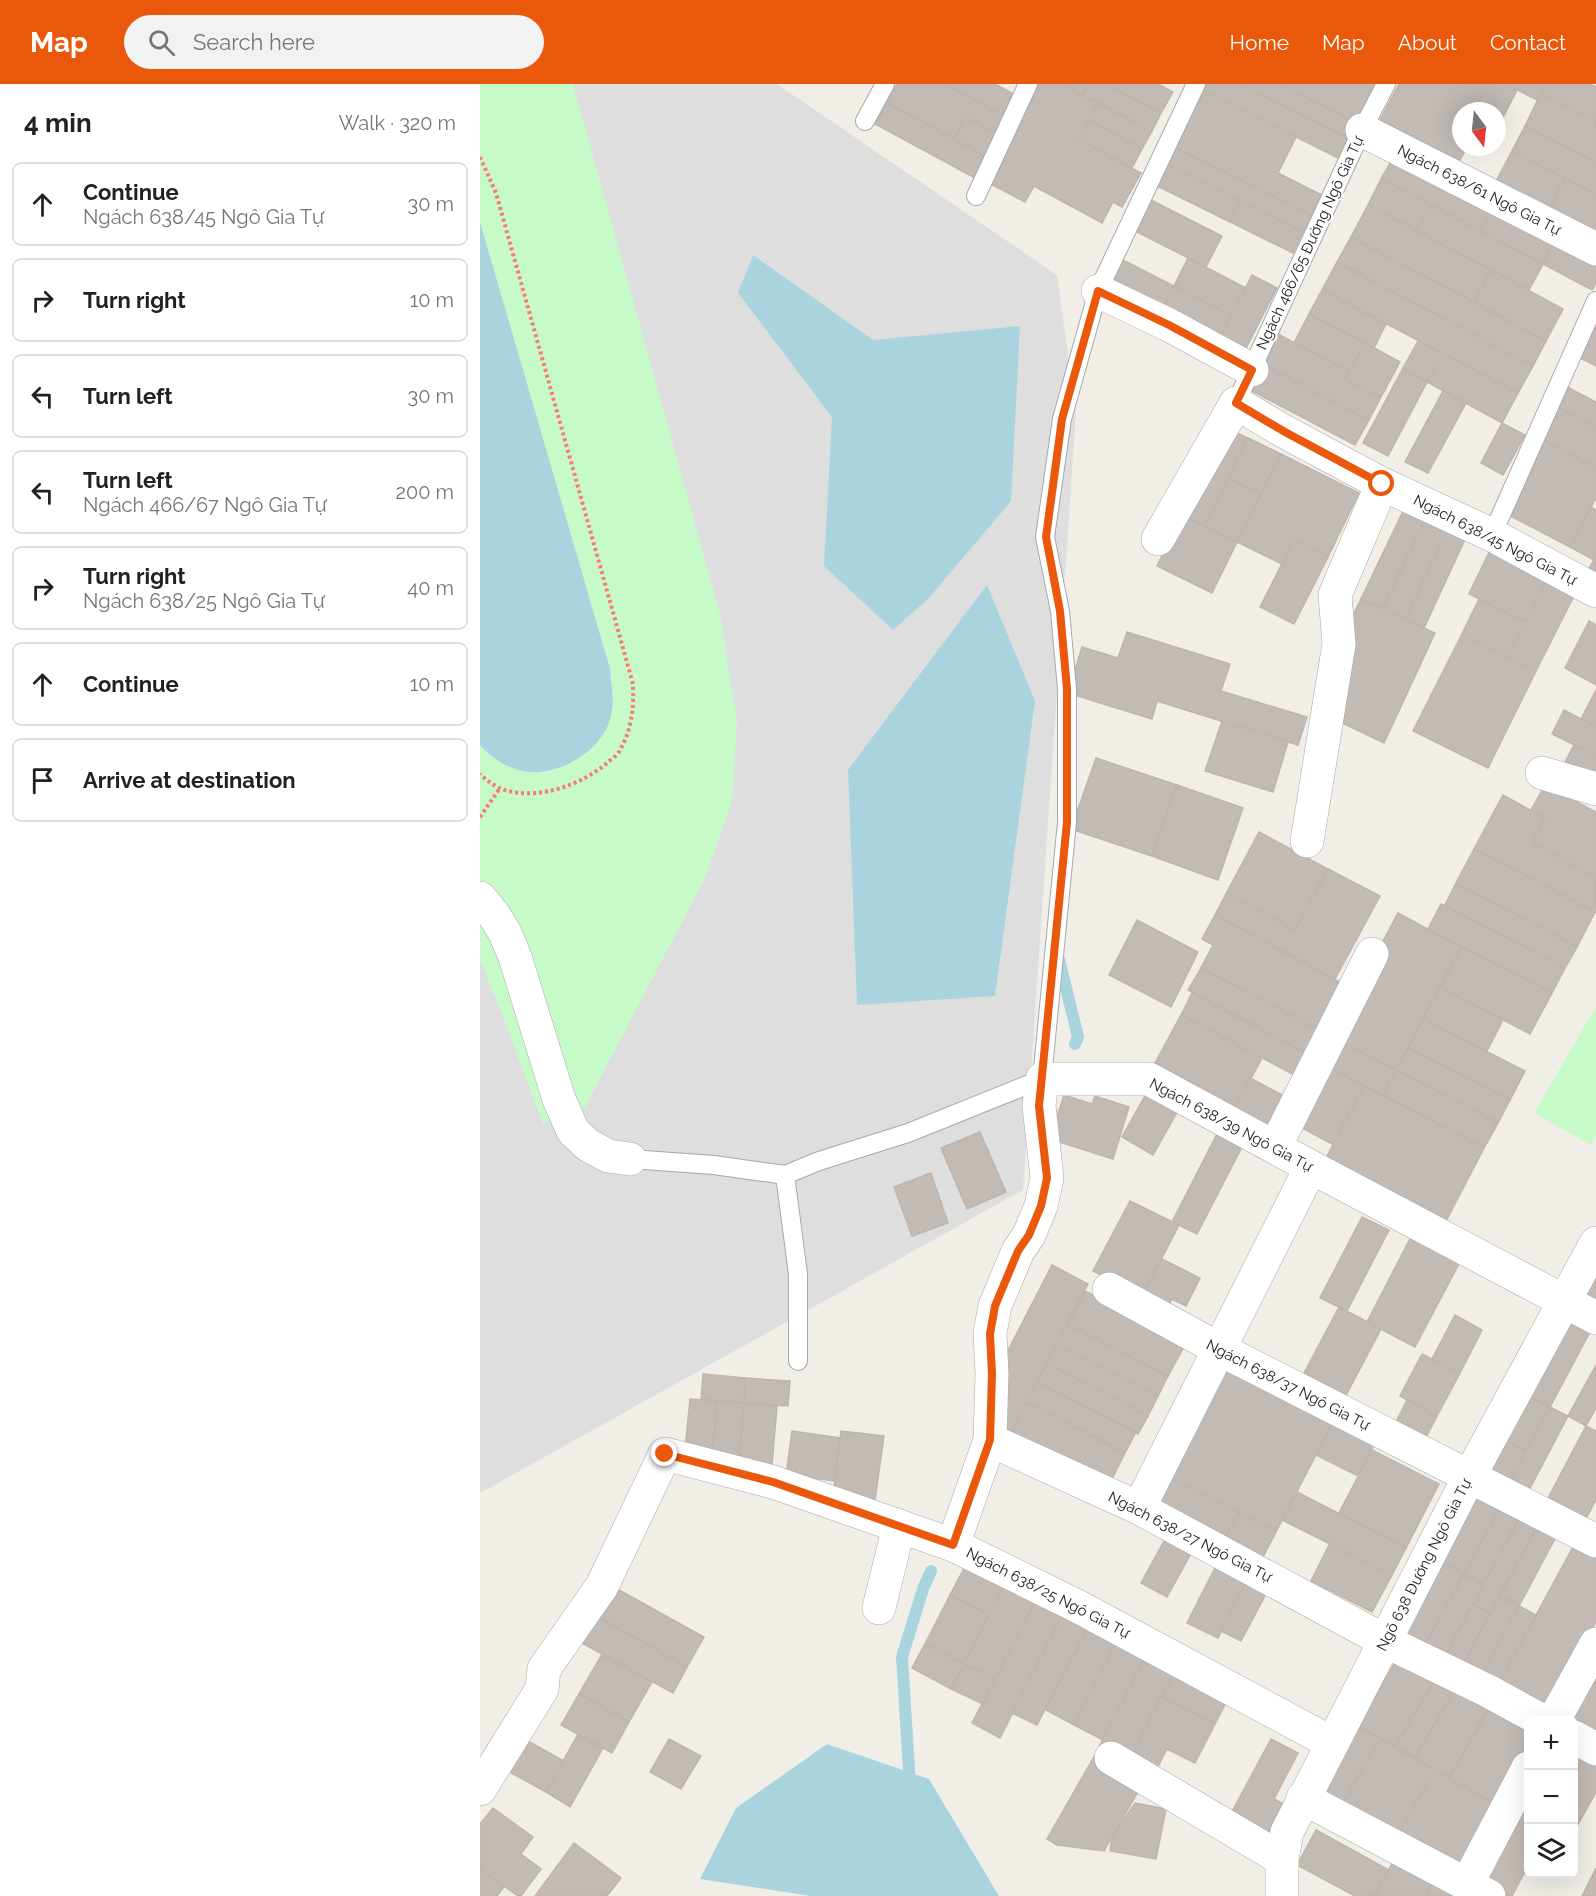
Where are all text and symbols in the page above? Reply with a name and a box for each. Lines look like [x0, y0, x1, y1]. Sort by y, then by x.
search box [124, 15, 544, 69]
text: Map [30, 26, 88, 59]
icon: search [145, 26, 178, 59]
text: Search here [193, 29, 315, 55]
text: Home [1230, 30, 1289, 55]
text: Map [1322, 30, 1365, 55]
text: About [1398, 30, 1457, 55]
text: Contact [1490, 30, 1566, 55]
north arrow [1452, 102, 1506, 156]
text: 4 min [24, 108, 92, 138]
text: Walk · 320 m [338, 111, 456, 135]
street label: Ngách 466/65 Đường Ngô Gia Tự [1253, 132, 1368, 353]
street label: Ngách 638/61 Ngô Gia Tự [1394, 141, 1565, 240]
text: Continue [83, 179, 179, 205]
icon: ahead [26, 188, 59, 221]
text: 30 m [408, 192, 454, 216]
text: Ngách 638/45 Ngô Gia Tự [83, 205, 324, 229]
icon: right [26, 284, 59, 317]
text: Turn right [83, 287, 186, 313]
text: 10 m [410, 288, 454, 312]
icon: left [26, 380, 59, 413]
text: Turn left [83, 383, 173, 409]
text: 30 m [408, 384, 454, 408]
text: Turn left [83, 467, 173, 493]
route start [1368, 470, 1394, 496]
icon: left [26, 476, 59, 509]
text: 200 m [396, 480, 454, 504]
street label: Ngách 638/45 Ngô Gia Tự [1410, 491, 1581, 590]
text: Ngách 466/67 Ngô Gia Tự [83, 493, 327, 517]
text: Turn right [83, 563, 186, 589]
icon: right [26, 572, 59, 605]
text: 40 m [407, 576, 454, 600]
text: Ngách 638/25 Ngô Gia Tự [83, 589, 325, 613]
icon: ahead [26, 668, 59, 701]
text: Continue [83, 671, 179, 697]
text: 10 m [410, 672, 454, 696]
icon: arrive [26, 764, 59, 797]
text: Arrive at destination [83, 767, 296, 793]
street label: Ngách 638/39 Ngô Gia Tự [1146, 1074, 1317, 1176]
street label: Ngách 638/37 Ngô Gia Tự [1203, 1336, 1374, 1435]
route end [651, 1440, 677, 1466]
street label: Ngõ 638 Đường Ngô Gia Tự [1373, 1475, 1476, 1654]
street label: Ngách 638/27 Ngô Gia Tự [1105, 1488, 1276, 1587]
street label: Ngách 638/25 Ngô Gia Tự [963, 1544, 1134, 1643]
map controls [1524, 1716, 1578, 1878]
button: + [1524, 1716, 1578, 1770]
button: − [1524, 1770, 1578, 1824]
button: layers [1524, 1824, 1578, 1878]

